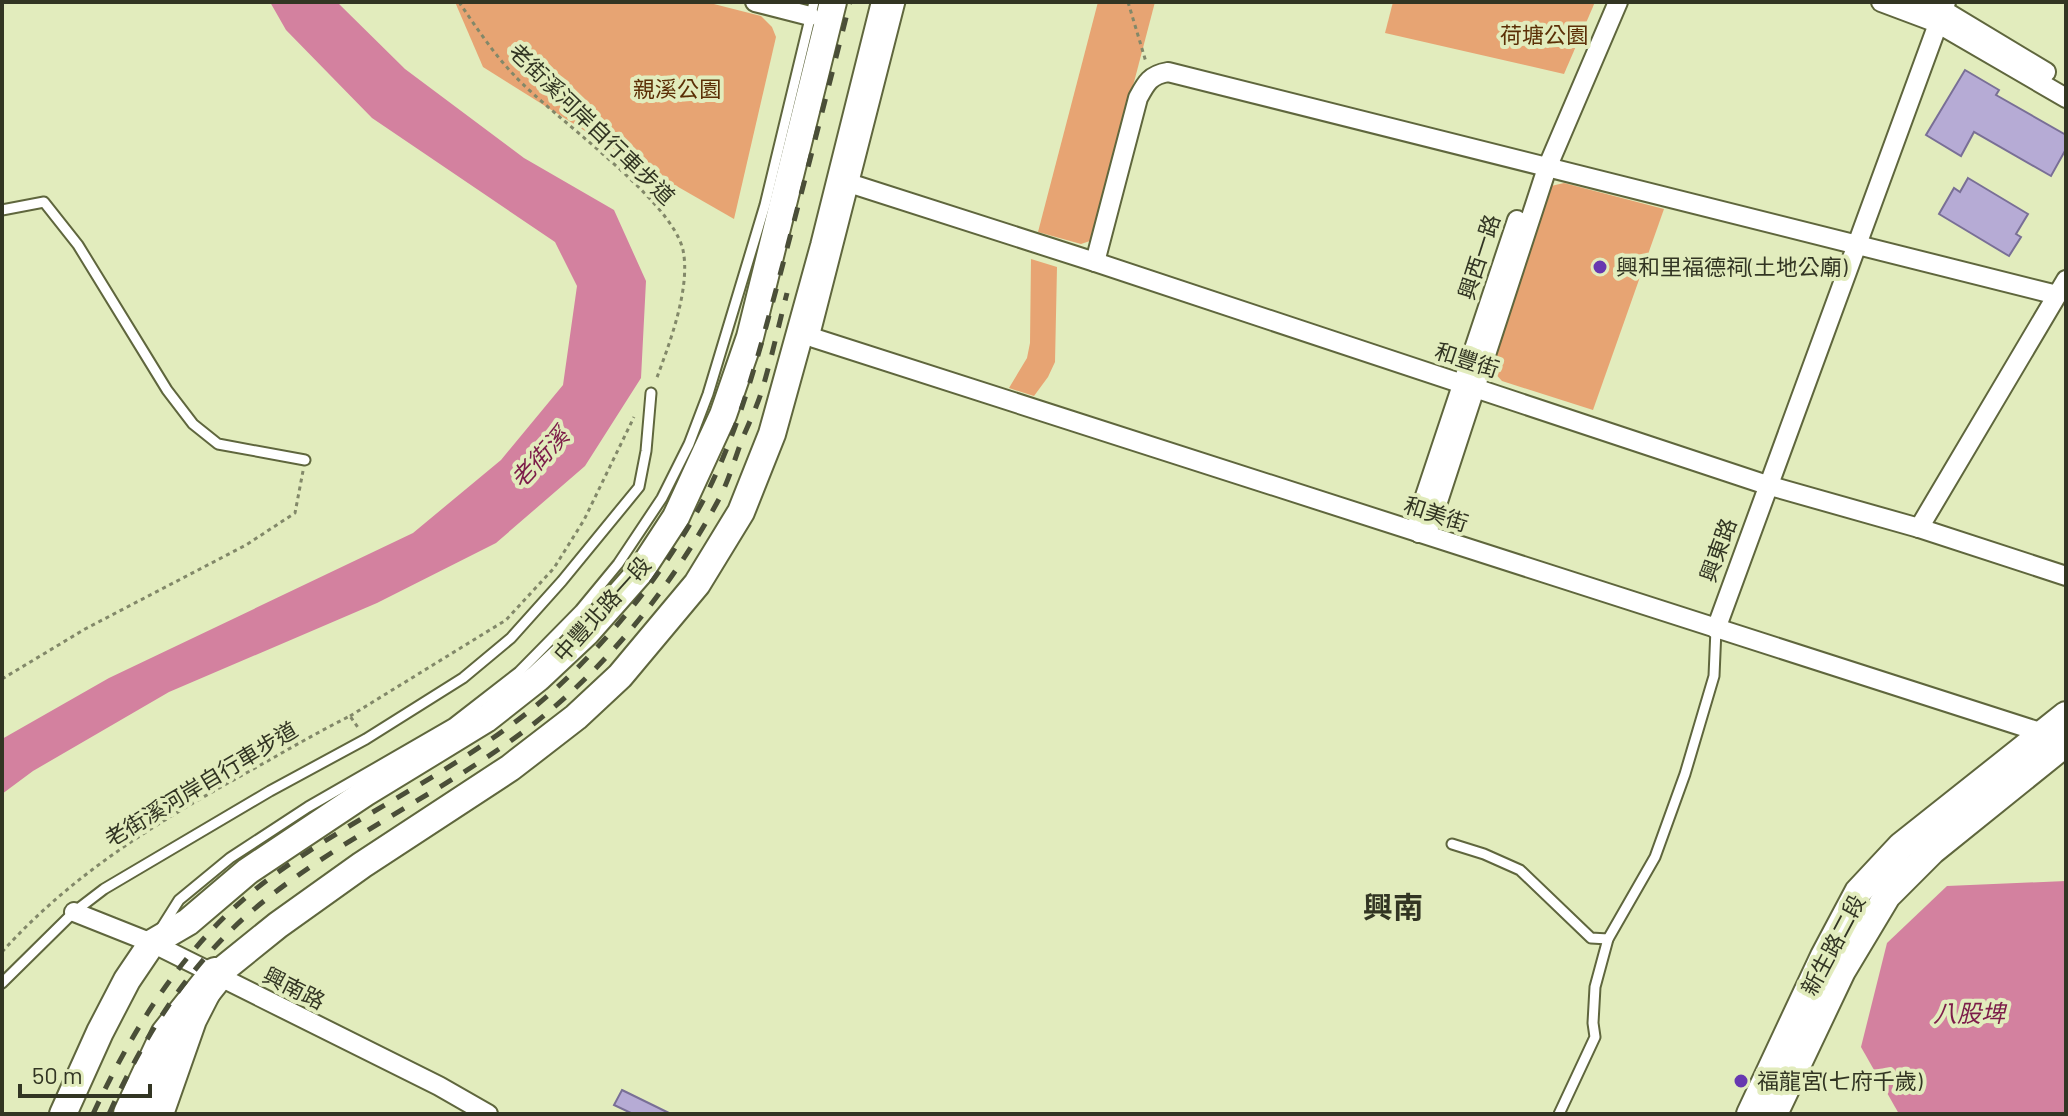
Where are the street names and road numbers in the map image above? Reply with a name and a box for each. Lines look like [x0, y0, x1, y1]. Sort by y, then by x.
street label: 老街溪河岸自行車步道 [505, 38, 681, 209]
street label: 興西一路 [1452, 211, 1504, 303]
street label: 和豐街 [1432, 336, 1503, 382]
street label: 和美街 [1401, 490, 1472, 536]
street label: 興東路 [1694, 514, 1741, 585]
street label: 中豐北路一段 [547, 551, 655, 666]
street label: 老街溪河岸自行車步道 [99, 715, 301, 851]
street label: 新生路二段 [1795, 890, 1869, 999]
street label: 興南路 [259, 961, 330, 1014]

